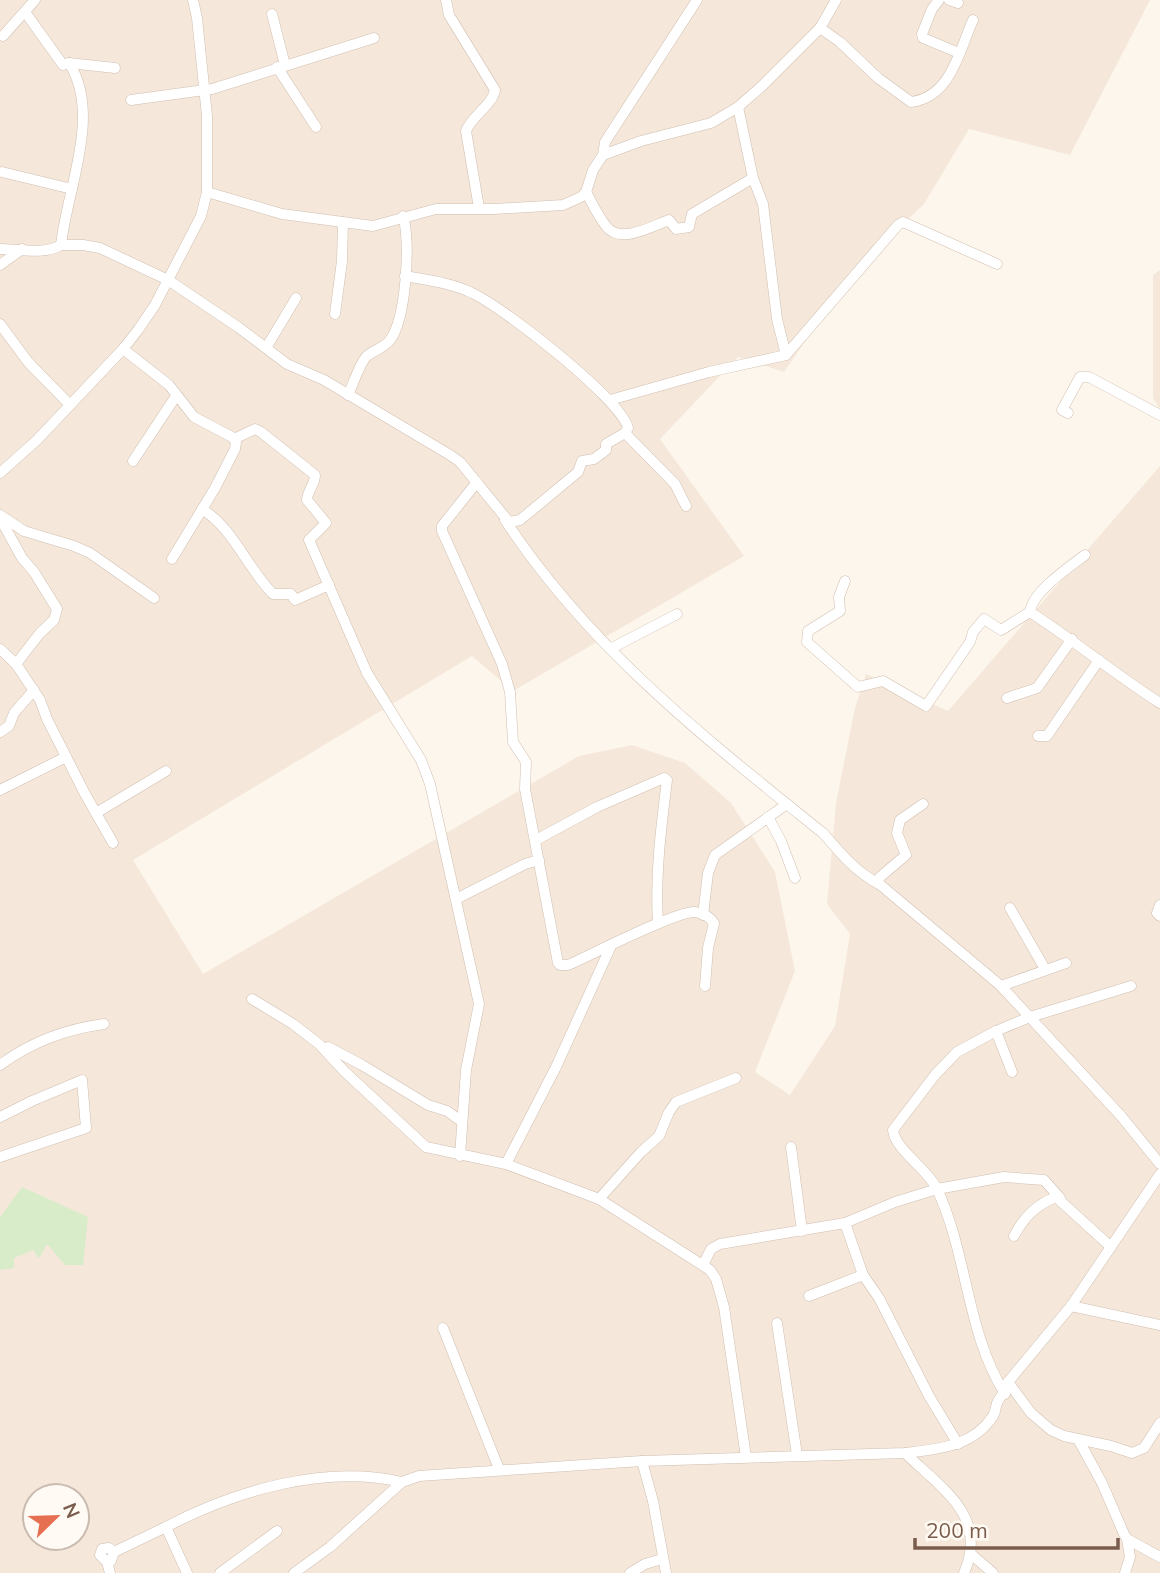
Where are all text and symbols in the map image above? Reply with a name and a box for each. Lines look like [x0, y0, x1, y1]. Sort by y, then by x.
north arrow [21, 1482, 91, 1552]
text: N [58, 1499, 85, 1522]
scale bar [915, 1506, 1118, 1550]
text: 200 m [926, 1517, 988, 1543]

